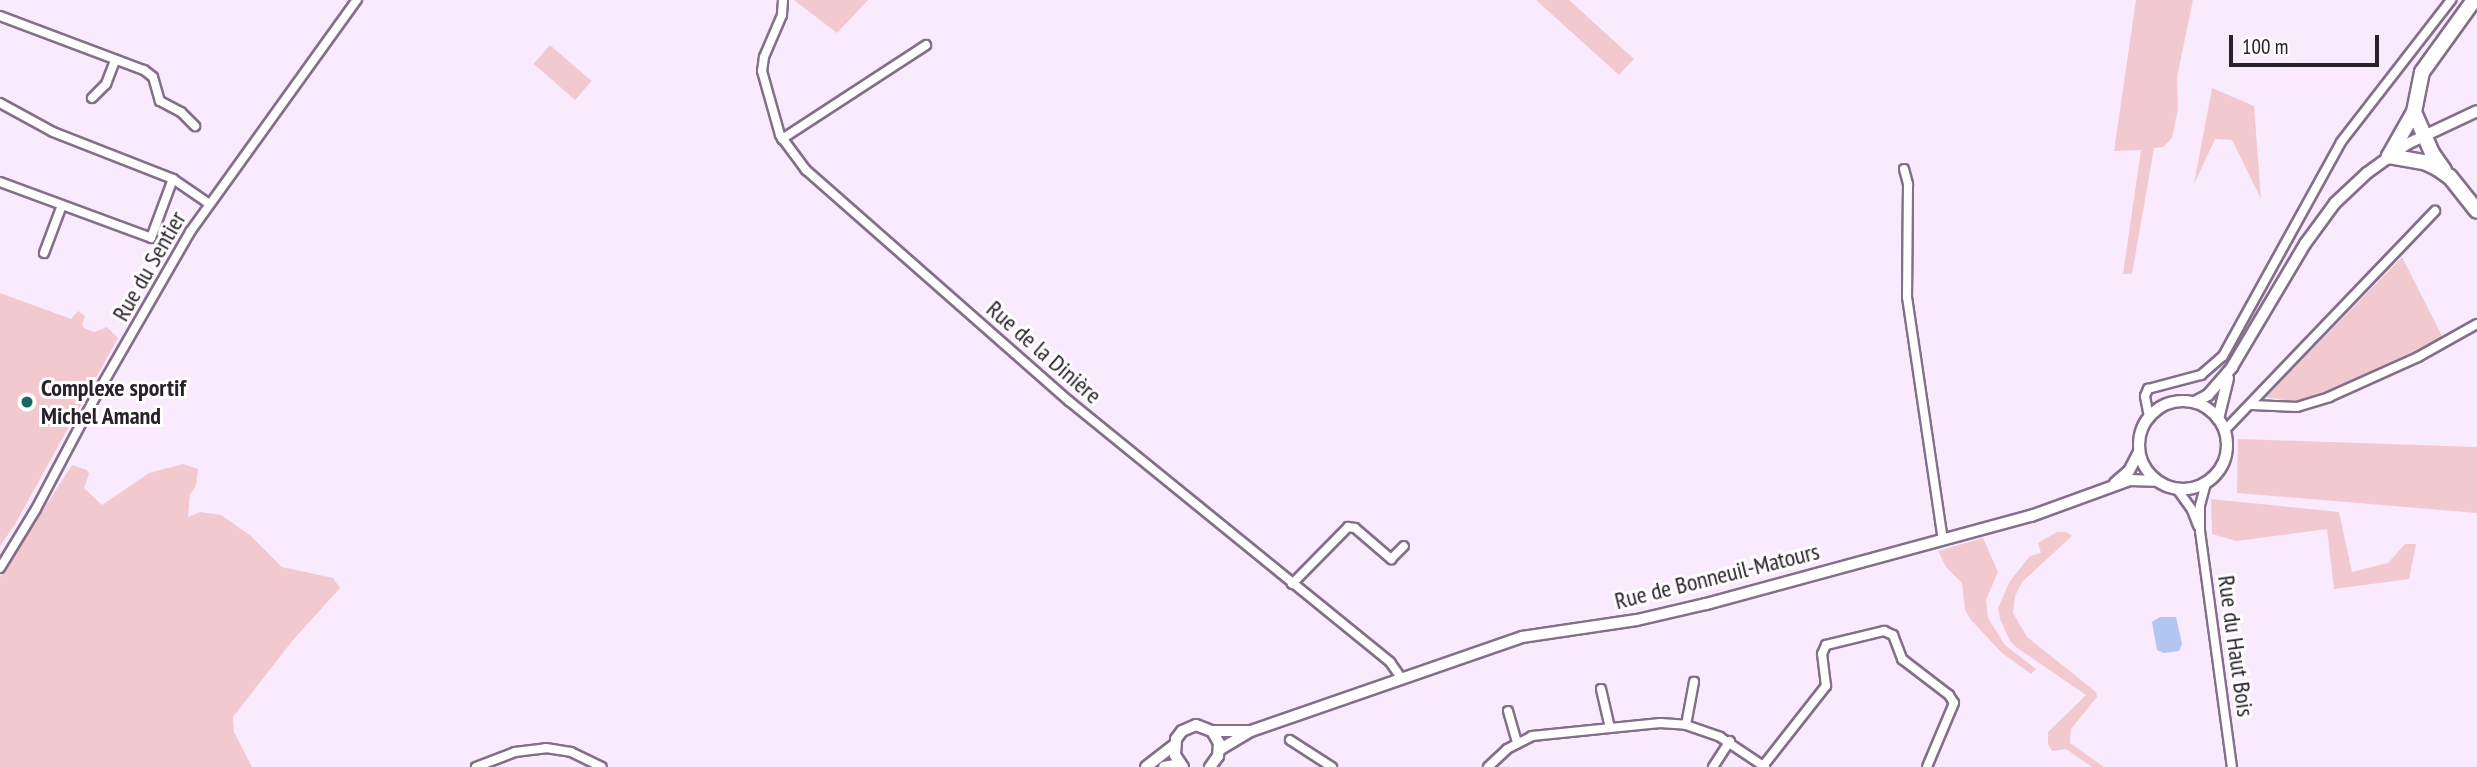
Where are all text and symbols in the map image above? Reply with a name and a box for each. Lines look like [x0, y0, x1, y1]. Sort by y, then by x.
scale bar [2232, 21, 2382, 65]
text: 100 m [2242, 33, 2288, 60]
street label: Rue du Sentier [106, 206, 192, 326]
street label: Rue de la Dinière [981, 294, 1107, 410]
place label: Complexe sportif Michel Amand [41, 374, 186, 430]
marker: Complexe sportif Michel Amand [19, 394, 35, 410]
street label: Rue de Bonneuil-Matours [1612, 537, 1822, 615]
street label: Rue du Haut Bois [2212, 573, 2260, 719]

